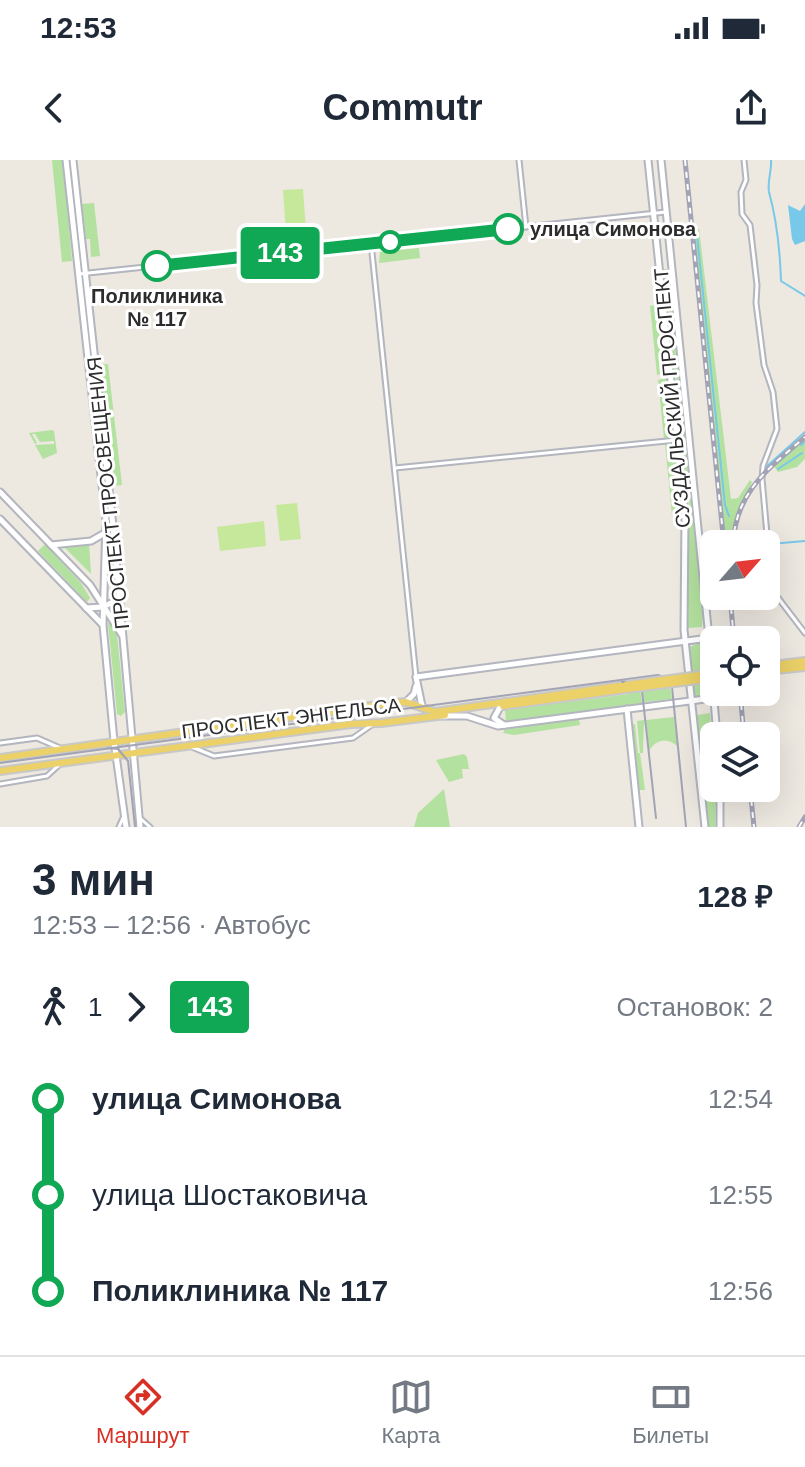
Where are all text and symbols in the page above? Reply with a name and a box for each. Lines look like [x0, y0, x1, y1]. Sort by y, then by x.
text: 12:53 [40, 11, 117, 44]
icon: back [32, 86, 76, 130]
icon: share [729, 86, 773, 130]
text: Commutr [323, 87, 483, 128]
marker: улица Симонова [493, 214, 523, 244]
place label: улица Симонова [530, 218, 697, 240]
line badge: 143 [234, 227, 326, 279]
unlabelled marker [379, 231, 401, 253]
text: 143 [257, 237, 303, 268]
marker: Поликлиника № 117 [142, 251, 172, 281]
street label: СУЗДАЛЬСКИЙ ПРОСПЕКТ [649, 267, 694, 529]
place label: Поликлиника № 117 [91, 285, 224, 330]
street label: ПРОСПЕКТ ПРОСВЕЩЕНИЯ [83, 356, 133, 630]
north arrow [700, 530, 780, 610]
map controls [700, 530, 780, 802]
button: locate [700, 626, 780, 706]
street label: ПРОСПЕКТ ЭНГЕЛЬСА [180, 694, 402, 742]
button: layers [700, 722, 780, 802]
text: 3 мин [32, 855, 155, 904]
text: 128 ₽ [697, 880, 773, 913]
text: 12:53 – 12:56 · Автобус [32, 910, 311, 940]
icon: walk [32, 985, 76, 1029]
icon: forward [114, 985, 158, 1029]
text: 143 [186, 991, 233, 1022]
text: 1 [88, 992, 102, 1022]
text: Остановок: 2 [617, 992, 773, 1022]
text: улица Симонова [92, 1082, 341, 1115]
text: 12:54 [708, 1084, 773, 1114]
text: улица Шостаковича [92, 1178, 367, 1211]
text: 12:55 [708, 1180, 773, 1210]
text: Поликлиника № 117 [92, 1274, 388, 1307]
text: 12:56 [708, 1276, 773, 1306]
tab: Маршрут [96, 1375, 190, 1449]
tab: Карта [381, 1375, 440, 1449]
tab: Билеты [632, 1375, 709, 1449]

